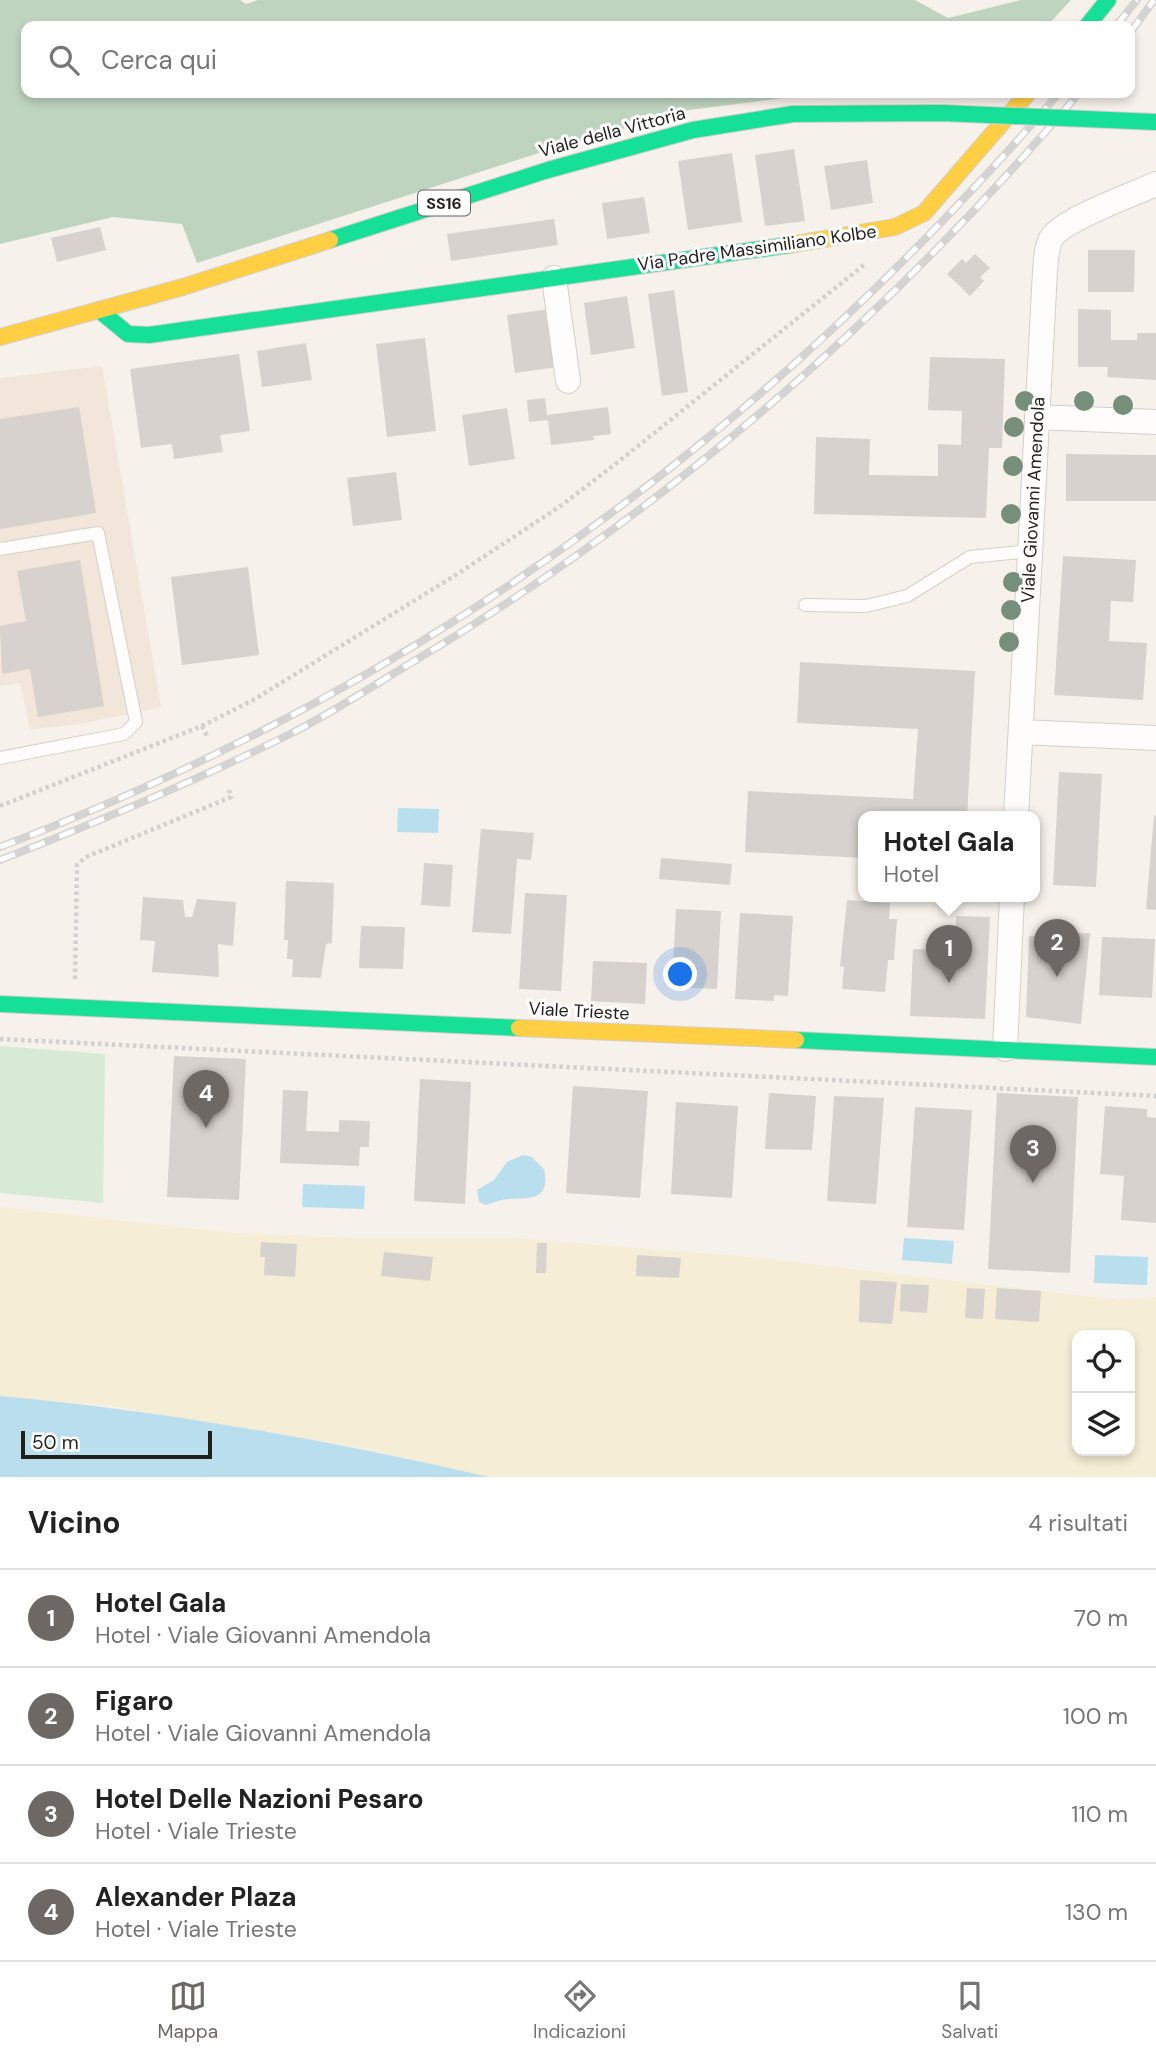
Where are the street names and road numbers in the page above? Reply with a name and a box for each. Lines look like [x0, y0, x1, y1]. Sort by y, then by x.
street label: Viale della Vittoria [536, 101, 688, 163]
road number: SS16 [418, 190, 470, 216]
street label: Via Padre Massimiliano Kolbe [636, 219, 878, 277]
street label: Viale Giovanni Amendola [1016, 396, 1050, 604]
street label: Viale Trieste [528, 996, 630, 1026]

